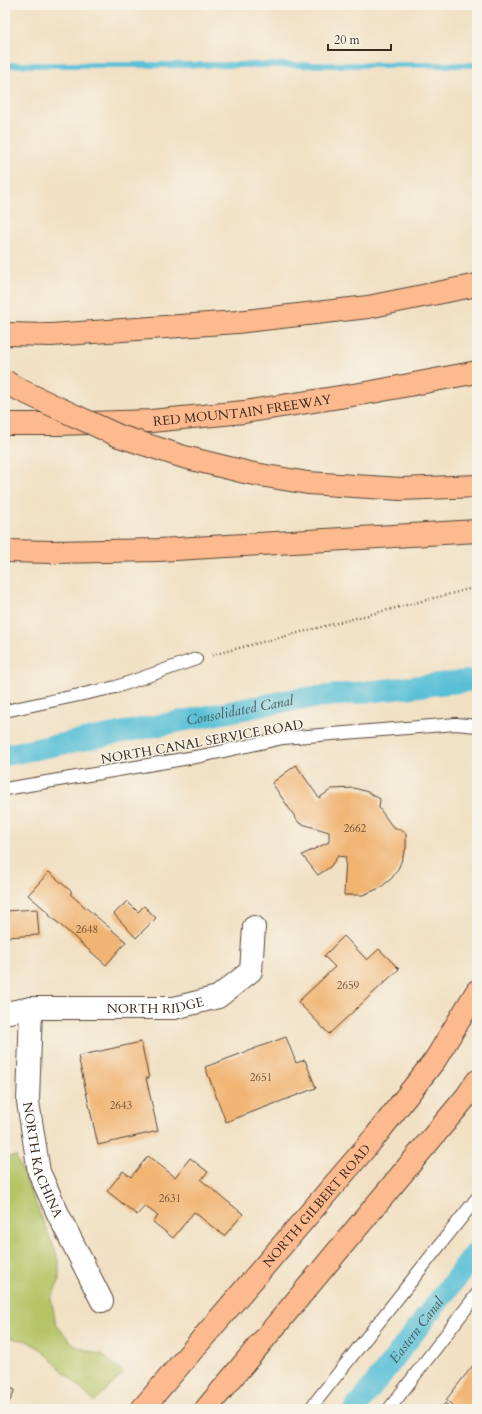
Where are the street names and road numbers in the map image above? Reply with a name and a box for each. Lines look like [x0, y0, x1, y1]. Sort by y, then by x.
street label: RED MOUNTAIN FREEWAY [152, 390, 333, 431]
street label: NORTH CANAL SERVICE ROAD [100, 715, 305, 769]
street label: NORTH RIDGE [107, 993, 206, 1018]
street label: NORTH KACHINA [18, 1101, 67, 1221]
street label: NORTH GILBERT ROAD [259, 1141, 375, 1272]

